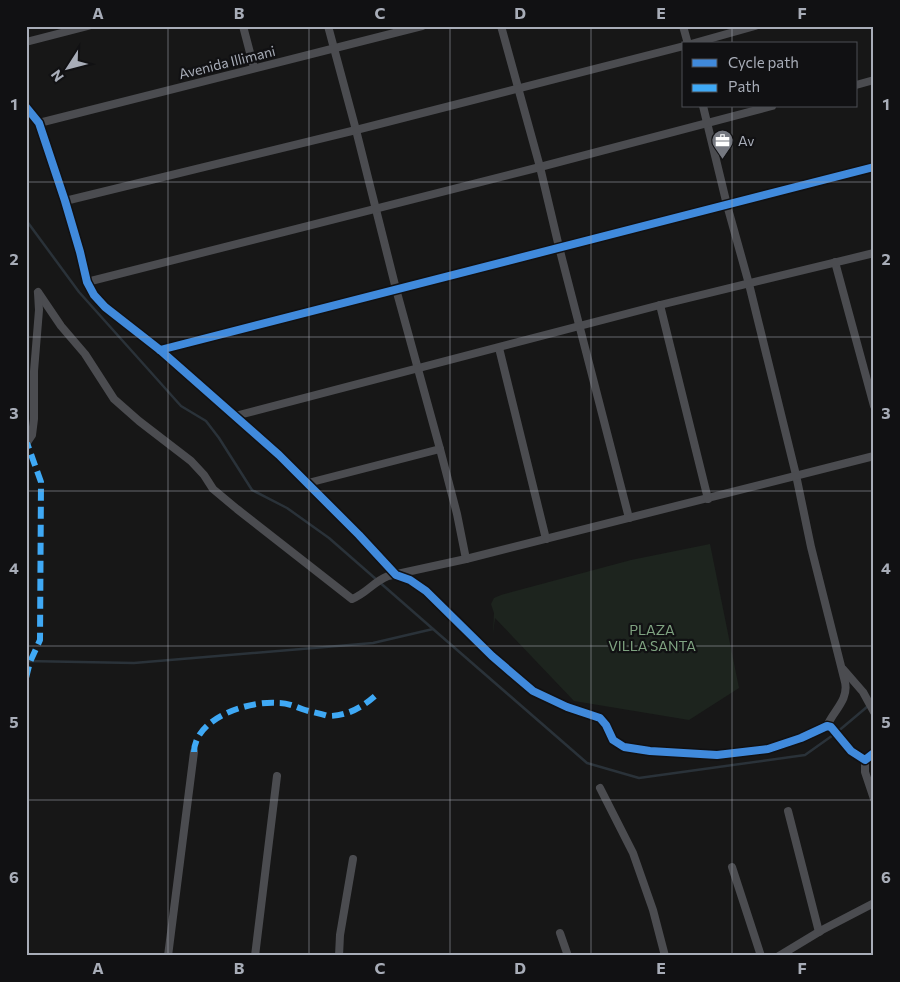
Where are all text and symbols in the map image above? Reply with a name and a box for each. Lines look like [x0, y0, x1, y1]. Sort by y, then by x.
text: A [92, 3, 104, 22]
text: B [234, 3, 245, 22]
text: C [375, 3, 386, 22]
text: D [514, 3, 526, 22]
text: E [656, 3, 666, 22]
text: F [797, 3, 807, 22]
north arrow [42, 42, 92, 92]
street label: Avenida Illimani [177, 42, 277, 82]
legend [682, 42, 858, 108]
text: Cycle path [728, 53, 799, 71]
text: N [47, 67, 67, 85]
text: Path [728, 77, 760, 95]
text: 1 [10, 94, 18, 113]
text: 1 [882, 94, 890, 113]
office icon: Av [710, 128, 734, 159]
place label: Av [738, 132, 754, 149]
text: 2 [9, 249, 19, 268]
text: 2 [881, 249, 891, 268]
text: 3 [9, 403, 19, 422]
text: 3 [881, 403, 891, 422]
text: 4 [9, 558, 19, 577]
text: 4 [881, 558, 891, 577]
park label: PLAZA VILLA SANTA [608, 621, 696, 654]
text: 5 [9, 712, 19, 731]
text: 5 [881, 712, 891, 731]
text: 6 [9, 867, 19, 886]
text: 6 [881, 867, 891, 886]
text: A [92, 958, 104, 977]
text: B [234, 958, 245, 977]
text: C [375, 958, 386, 977]
text: D [514, 958, 526, 977]
text: E [656, 958, 666, 977]
text: F [797, 958, 807, 977]

